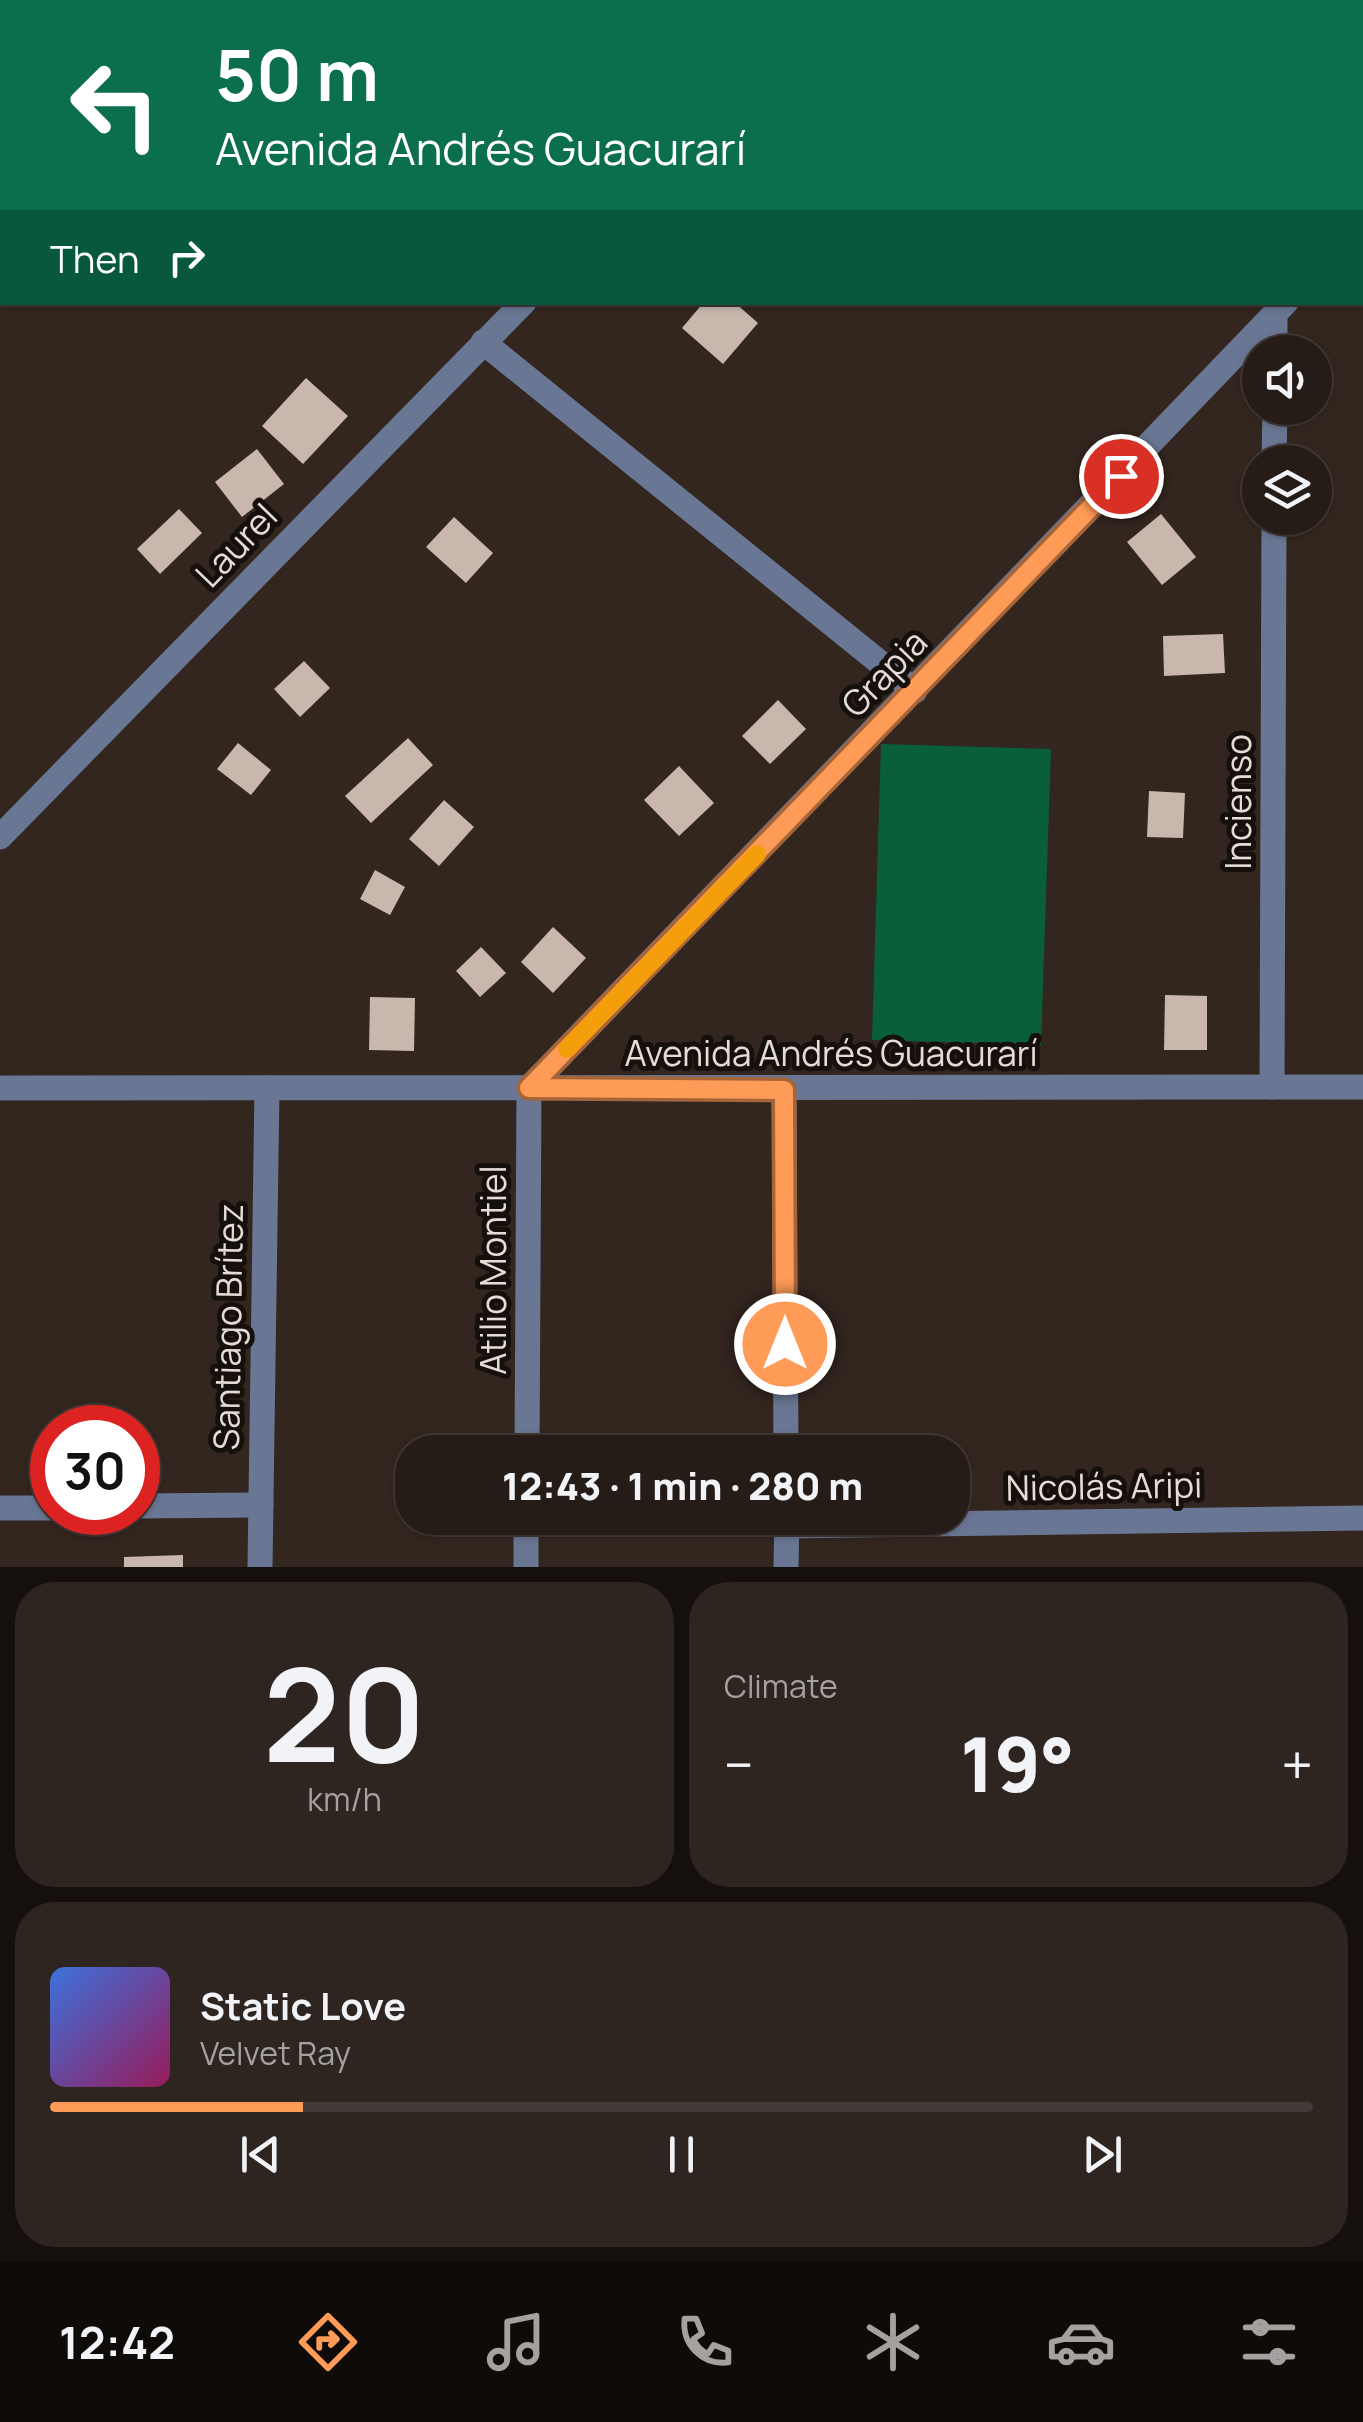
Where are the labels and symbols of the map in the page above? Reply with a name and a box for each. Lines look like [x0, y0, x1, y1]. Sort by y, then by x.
pin [1079, 434, 1164, 519]
street label: Laurel [184, 493, 288, 597]
street label: Grapia [830, 619, 938, 727]
street label: Incienso [1214, 734, 1262, 870]
street label: Avenida Andrés Guacurarí [624, 1029, 1038, 1077]
street label: Atilio Montiel [469, 1165, 517, 1375]
street label: Santiago Brítez [202, 1203, 254, 1451]
position arrow [733, 1292, 837, 1396]
speed limit sign: 30 [30, 1405, 160, 1535]
street label: Nicolás Aripi [1005, 1460, 1203, 1512]

